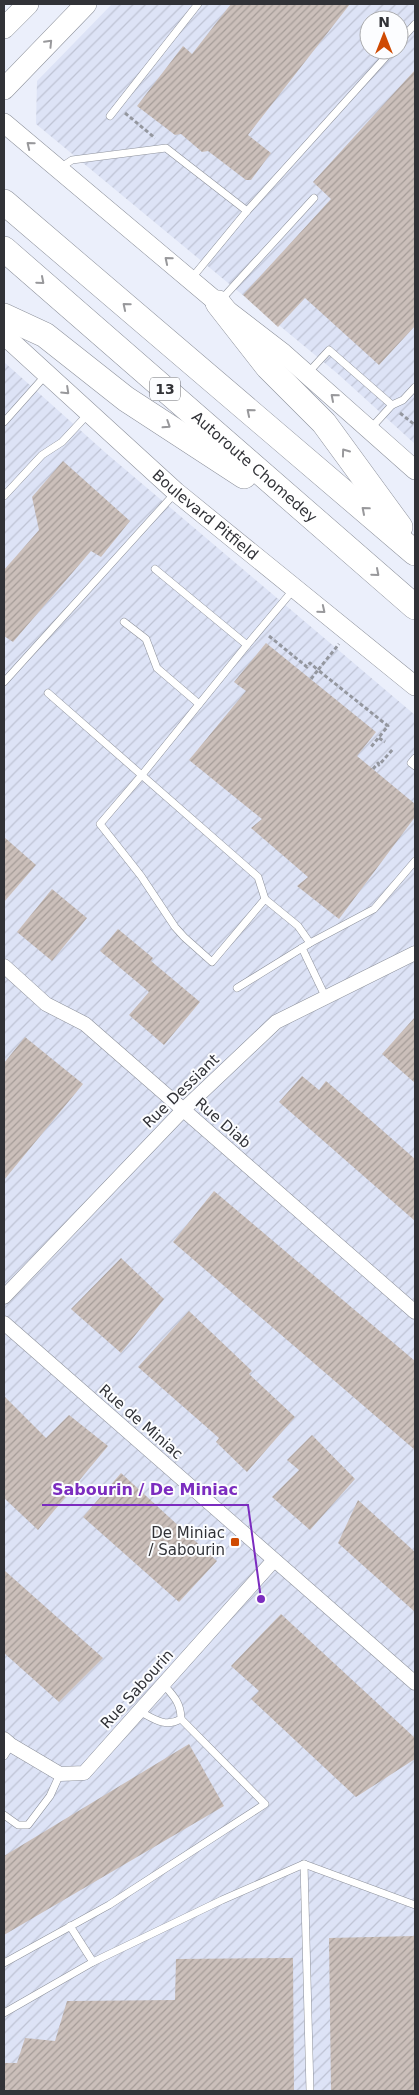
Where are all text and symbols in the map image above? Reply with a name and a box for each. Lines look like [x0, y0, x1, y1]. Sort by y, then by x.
north arrow [359, 10, 409, 60]
text: N [378, 14, 390, 30]
one-way arrow [43, 39, 52, 48]
one-way arrow [26, 141, 35, 150]
one-way arrow [164, 257, 173, 266]
one-way arrow [35, 276, 44, 285]
one-way arrow [123, 303, 132, 312]
road number: 13 [150, 378, 180, 400]
one-way arrow [60, 385, 69, 394]
one-way arrow [331, 394, 340, 403]
street label: Autoroute Chomedey [188, 408, 321, 526]
one-way arrow [247, 408, 256, 417]
one-way arrow [162, 419, 171, 428]
one-way arrow [342, 448, 351, 458]
street label: Boulevard Pitfield [149, 466, 262, 564]
one-way arrow [362, 508, 371, 516]
one-way arrow [370, 567, 379, 576]
one-way arrow [316, 605, 325, 613]
street label: Rue Dessiant [139, 1050, 223, 1132]
street label: Rue Diab [192, 1094, 254, 1152]
street label: Rue de Miniac [95, 1381, 187, 1463]
callout: Sabourin / De Miniac [42, 1474, 248, 1505]
text: Sabourin / De Miniac [52, 1480, 238, 1499]
place label: De Miniac / Sabourin [148, 1524, 225, 1559]
marker: De Miniac / Sabourin [229, 1536, 241, 1548]
street label: Rue Sabourin [97, 1646, 177, 1732]

